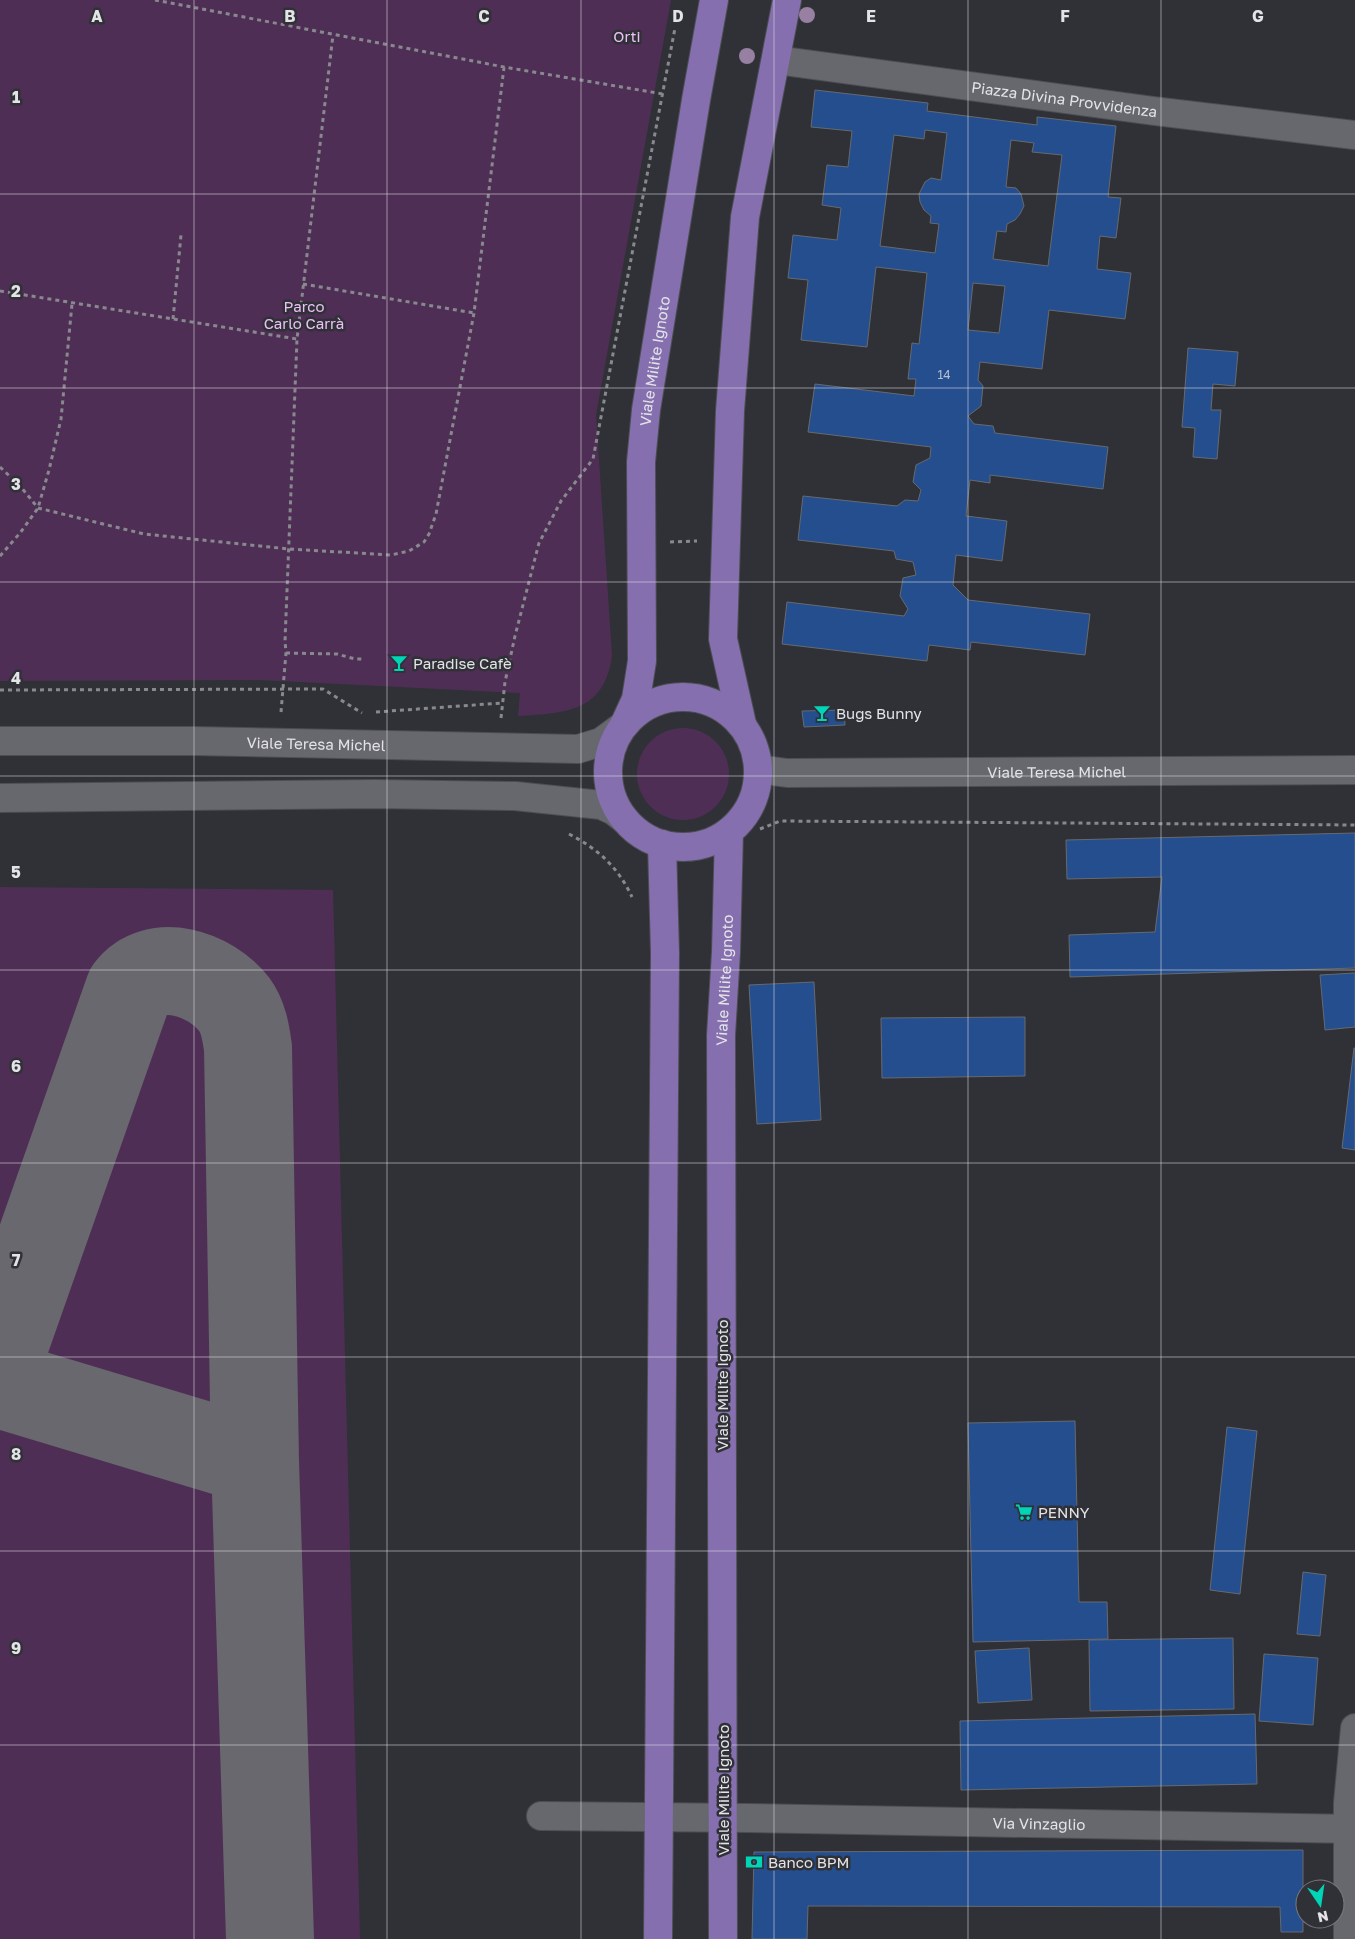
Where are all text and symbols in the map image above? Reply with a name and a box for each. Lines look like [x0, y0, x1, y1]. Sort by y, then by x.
text: A [91, 6, 103, 26]
text: B [284, 6, 296, 26]
text: C [478, 6, 490, 26]
text: D [672, 6, 684, 26]
text: E [866, 6, 876, 26]
text: F [1060, 6, 1070, 26]
text: G [1252, 6, 1264, 26]
park label: Orti [613, 27, 641, 45]
street label: Piazza Divina Provvidenza [970, 77, 1158, 120]
text: 1 [12, 87, 20, 107]
text: 2 [11, 281, 21, 301]
street label: Viale Milite Ignoto [636, 295, 673, 427]
park label: Parco Carlo Carrà [264, 297, 344, 332]
house number: 14 [937, 367, 951, 382]
text: 3 [11, 474, 21, 494]
bar icon: Paradise Cafè [389, 653, 409, 673]
place label: Paradise Cafè [413, 654, 512, 672]
text: 4 [11, 668, 21, 688]
bar icon: Bugs Bunny [812, 703, 832, 723]
place label: Bugs Bunny [836, 704, 922, 722]
street label: Viale Teresa Michel [246, 733, 386, 754]
street label: Viale Teresa Michel [987, 762, 1126, 781]
text: 5 [11, 862, 21, 882]
street label: Viale Milite Ignoto [712, 914, 736, 1046]
text: 6 [11, 1056, 21, 1076]
text: 7 [12, 1250, 21, 1270]
street label: Viale Milite Ignoto [713, 1320, 731, 1451]
text: 8 [11, 1444, 21, 1464]
supermarket icon: PENNY [1014, 1502, 1034, 1522]
place label: PENNY [1038, 1503, 1090, 1521]
text: 9 [11, 1638, 21, 1658]
street label: Viale Milite Ignoto [714, 1725, 732, 1856]
street label: Via Vinzaglio [992, 1813, 1086, 1833]
bank icon: Banco BPM [744, 1852, 764, 1872]
place label: Banco BPM [768, 1853, 849, 1871]
north arrow [1295, 1879, 1345, 1929]
text: N [1316, 1908, 1330, 1927]

